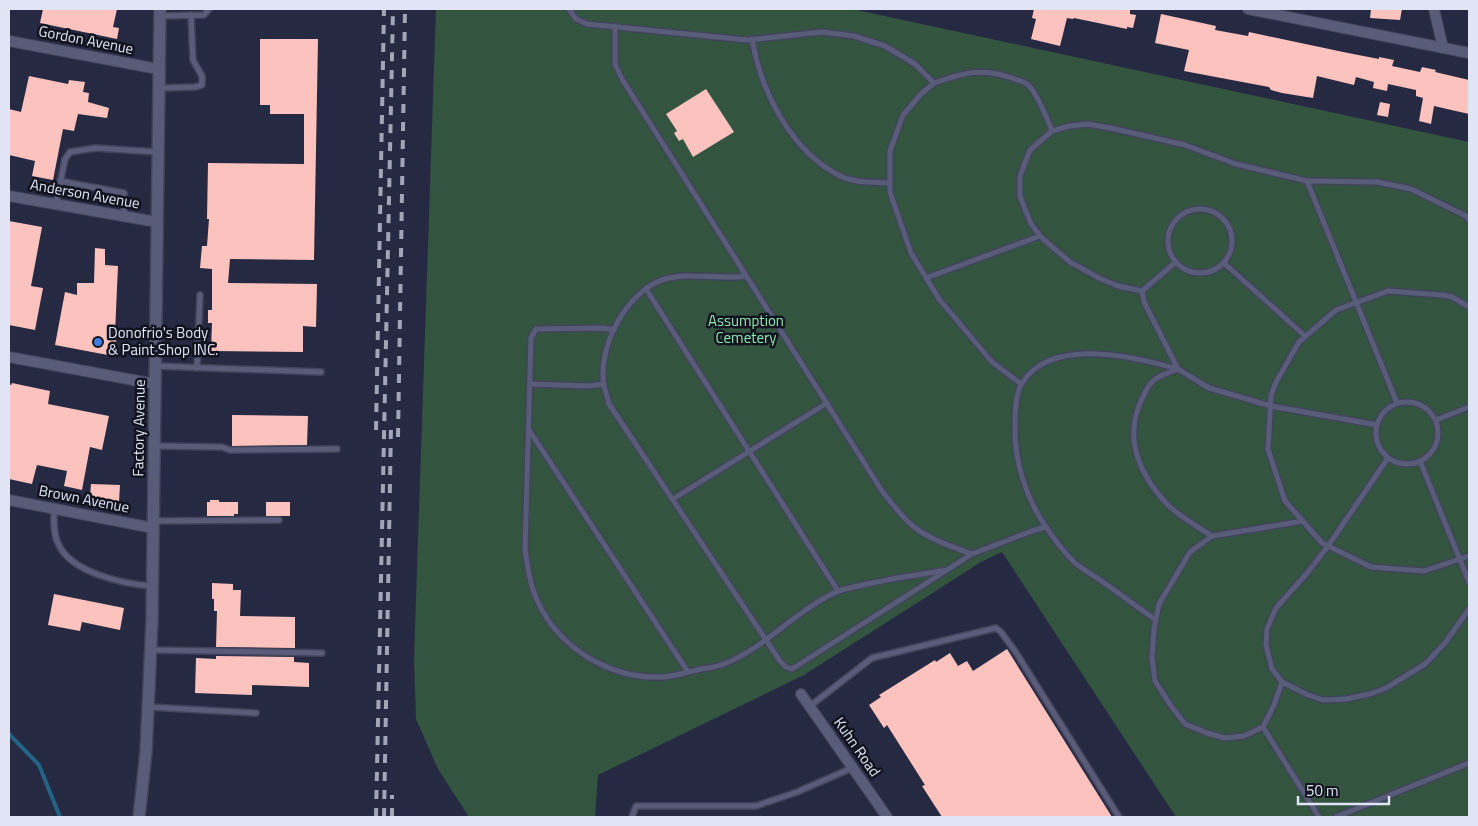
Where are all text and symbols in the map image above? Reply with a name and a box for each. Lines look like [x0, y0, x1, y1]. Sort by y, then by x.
street label: Gordon Avenue [37, 19, 136, 60]
street label: Anderson Avenue [28, 173, 142, 214]
park label: Assumption Cemetery [708, 309, 784, 349]
place label: Donofrio's Body & Paint Shop INC. [108, 321, 218, 361]
marker: Donofrio's Body & Paint Shop INC. [92, 336, 104, 348]
street label: Factory Avenue [126, 379, 151, 477]
street label: Brown Avenue [37, 478, 131, 519]
street label: Kuhn Road [828, 712, 886, 781]
scale bar [1298, 774, 1389, 806]
text: 50 m [1306, 779, 1339, 802]

